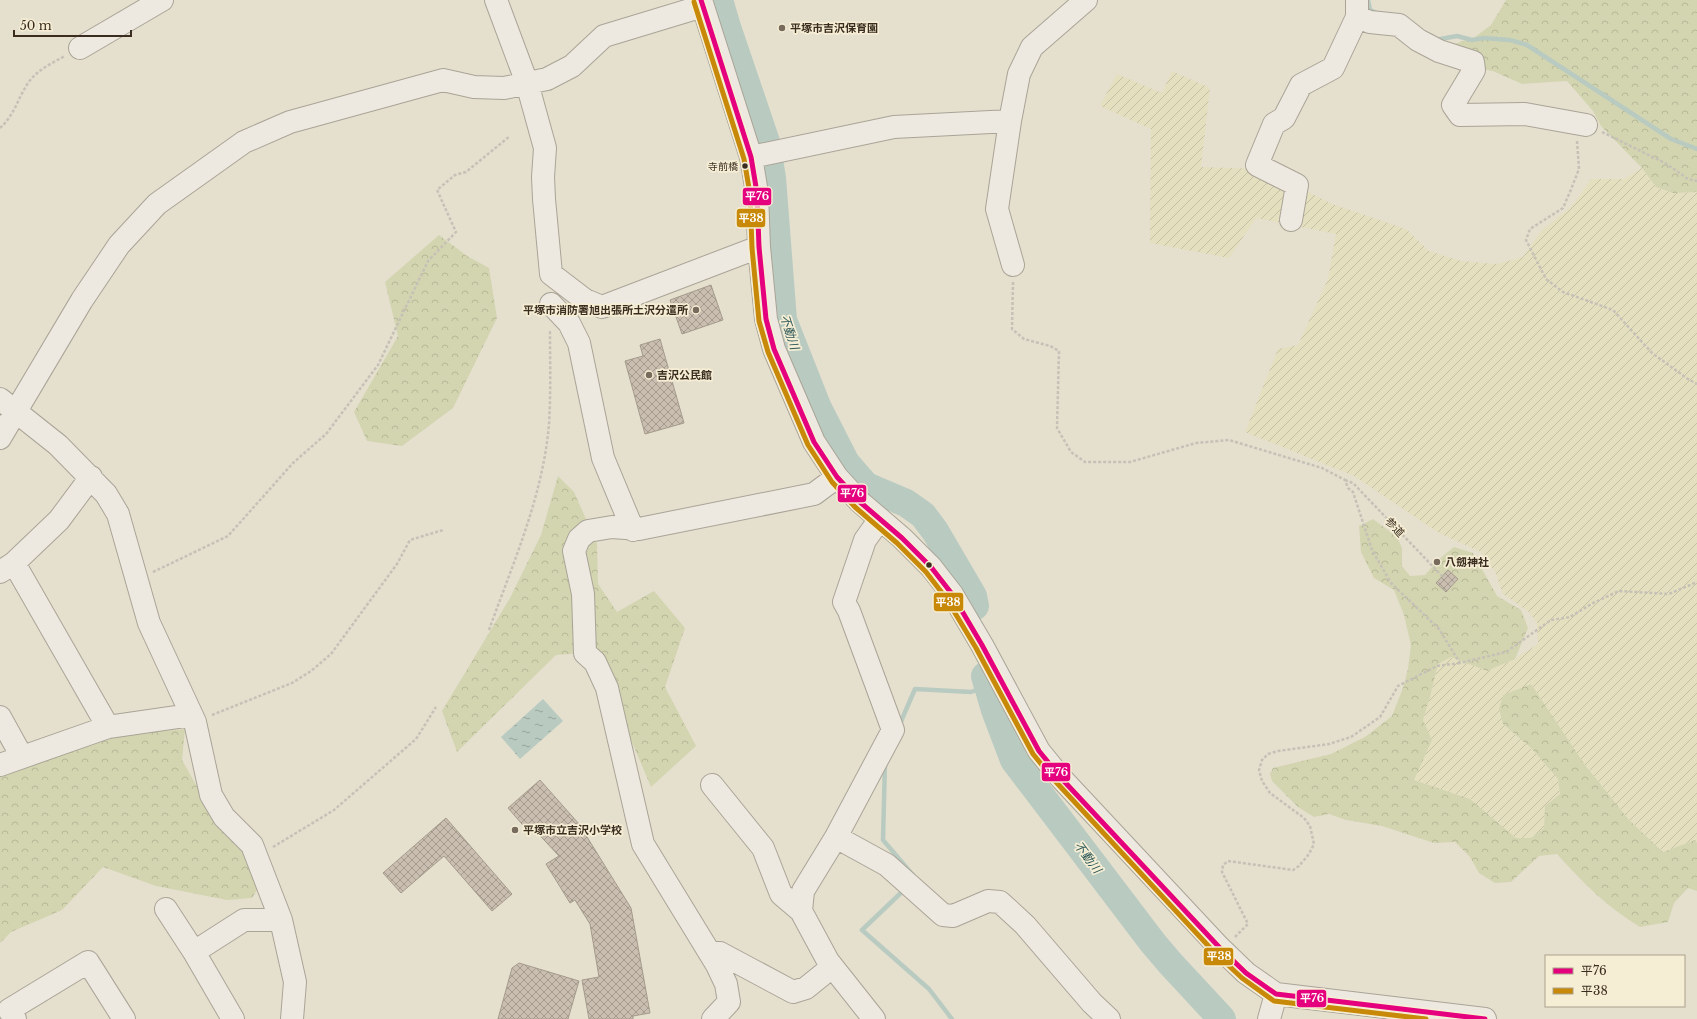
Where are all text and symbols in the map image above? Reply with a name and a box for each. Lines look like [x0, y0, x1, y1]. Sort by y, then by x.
scale bar [14, 12, 131, 38]
text: 50 m [20, 18, 52, 33]
place label: 平塚市吉沢保育園 [790, 21, 878, 35]
marker: 平塚市吉沢保育園 [777, 23, 787, 33]
place label: 寺前橋 [708, 160, 738, 173]
marker: 寺前橋 [740, 161, 750, 171]
line badge: 平76 [742, 187, 772, 206]
text: 平76 [745, 189, 769, 203]
line badge: 平38 [736, 208, 766, 228]
text: 平38 [739, 211, 764, 225]
place label: 平塚市消防署旭出張所土沢分遣所 [523, 303, 688, 317]
marker: 平塚市消防署旭出張所土沢分遣所 [691, 305, 701, 315]
water label: 不動川 [777, 313, 803, 353]
place label: 吉沢公民館 [657, 368, 712, 382]
marker: 吉沢公民館 [644, 370, 654, 380]
line badge: 平76 [837, 484, 867, 503]
text: 平76 [840, 486, 864, 500]
street label: 参道 [1382, 514, 1408, 540]
place label: 八劔神社 [1445, 555, 1489, 569]
marker: 八劔神社 [1432, 557, 1442, 567]
unlabelled marker [924, 560, 934, 570]
line badge: 平38 [933, 592, 964, 612]
text: 平38 [936, 595, 961, 609]
line badge: 平76 [1041, 762, 1071, 782]
text: 平76 [1044, 765, 1068, 779]
place label: 平塚市立吉沢小学校 [523, 823, 622, 837]
marker: 平塚市立吉沢小学校 [510, 825, 520, 835]
water label: 不動川 [1071, 838, 1106, 877]
line badge: 平38 [1203, 947, 1234, 966]
text: 平38 [1207, 949, 1232, 963]
legend [1545, 955, 1685, 1007]
text: 平76 [1581, 963, 1607, 978]
text: 平38 [1581, 983, 1608, 998]
line badge: 平76 [1296, 989, 1327, 1008]
text: 平76 [1300, 991, 1324, 1005]

